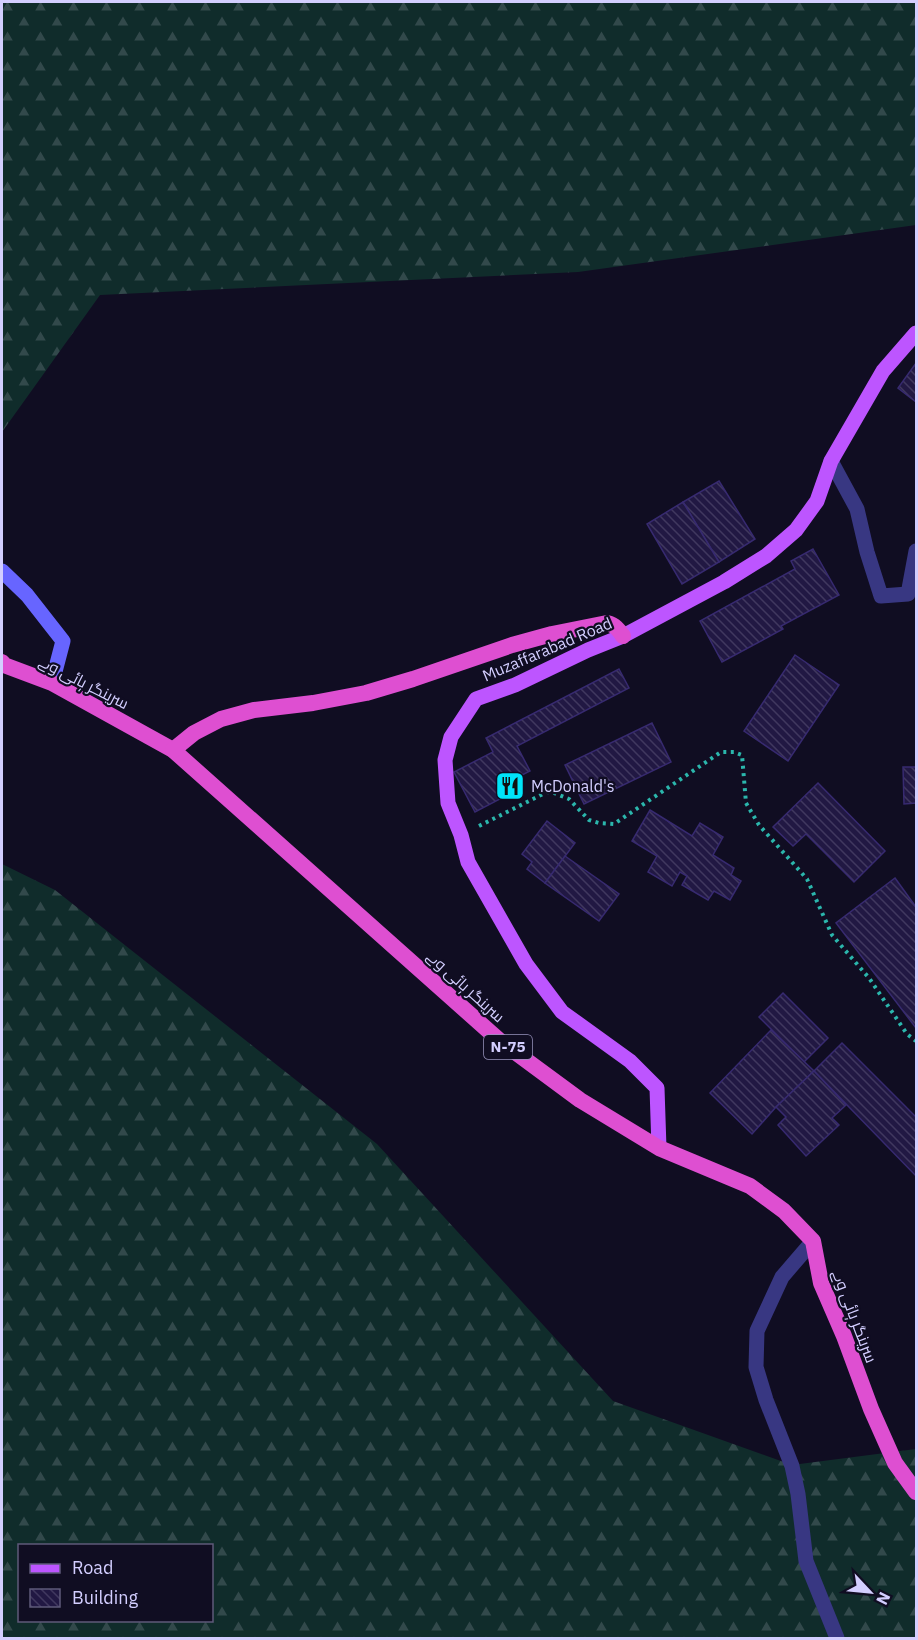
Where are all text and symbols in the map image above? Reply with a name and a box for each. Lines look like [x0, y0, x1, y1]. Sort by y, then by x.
street label: Muzaffarabad Road [479, 613, 615, 685]
street label: سرینگر ہائی وے [35, 651, 132, 714]
restaurant icon: McDonald's [494, 770, 526, 802]
place label: McDonald's [531, 776, 615, 796]
street label: سرینگر ہائی وے [422, 946, 509, 1027]
road number: N-75 [484, 1035, 532, 1059]
street label: سرینگر ہائی وے [827, 1267, 882, 1366]
legend [18, 1544, 213, 1622]
text: Road [72, 1556, 113, 1579]
north arrow [840, 1562, 900, 1622]
text: Building [72, 1586, 139, 1609]
text: N [872, 1589, 895, 1608]

